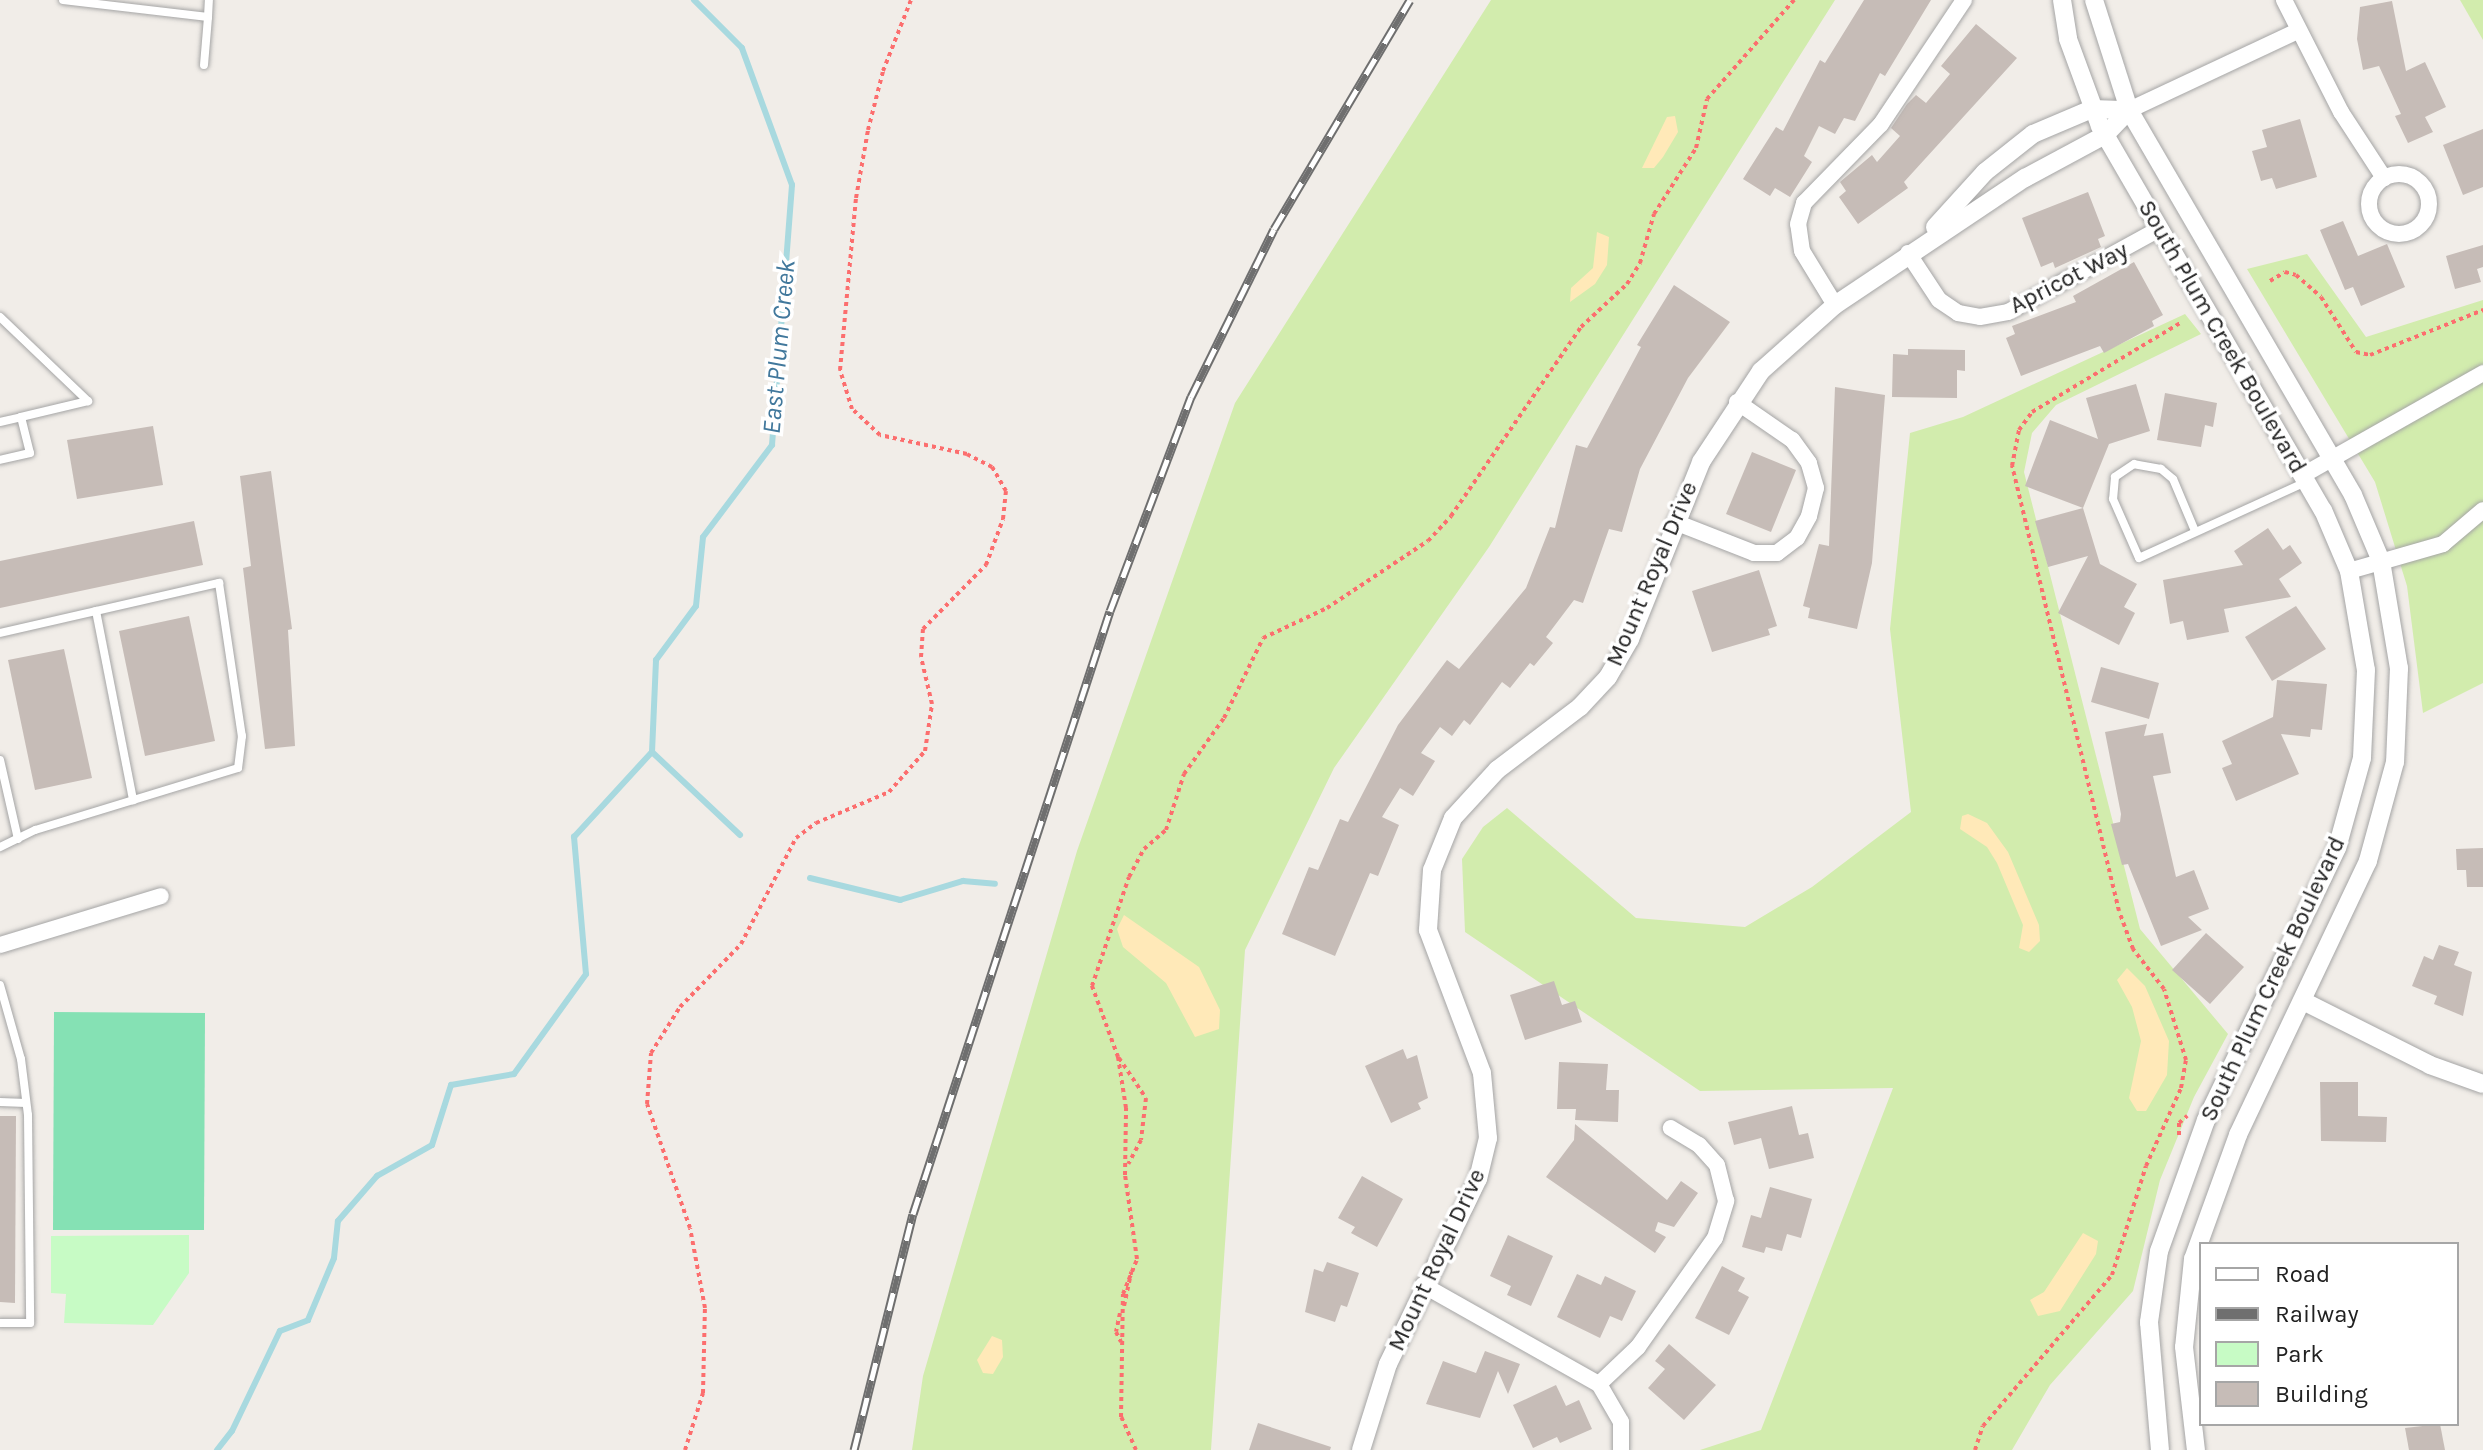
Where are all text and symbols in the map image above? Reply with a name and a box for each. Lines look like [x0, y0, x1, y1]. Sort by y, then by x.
street label: South Plum Creek Boulevard [2132, 195, 2312, 479]
street label: Apricot Way [2005, 236, 2133, 320]
water label: East Plum Creek [756, 259, 802, 435]
street label: Mount Royal Drive [1600, 477, 1704, 671]
street label: South Plum Creek Boulevard [2194, 832, 2352, 1126]
street label: Mount Royal Drive [1382, 1164, 1492, 1356]
legend [2199, 1242, 2459, 1426]
text: Road [2275, 1260, 2330, 1288]
text: Railway [2275, 1300, 2359, 1328]
text: Park [2275, 1340, 2324, 1368]
text: Building [2275, 1380, 2368, 1408]

